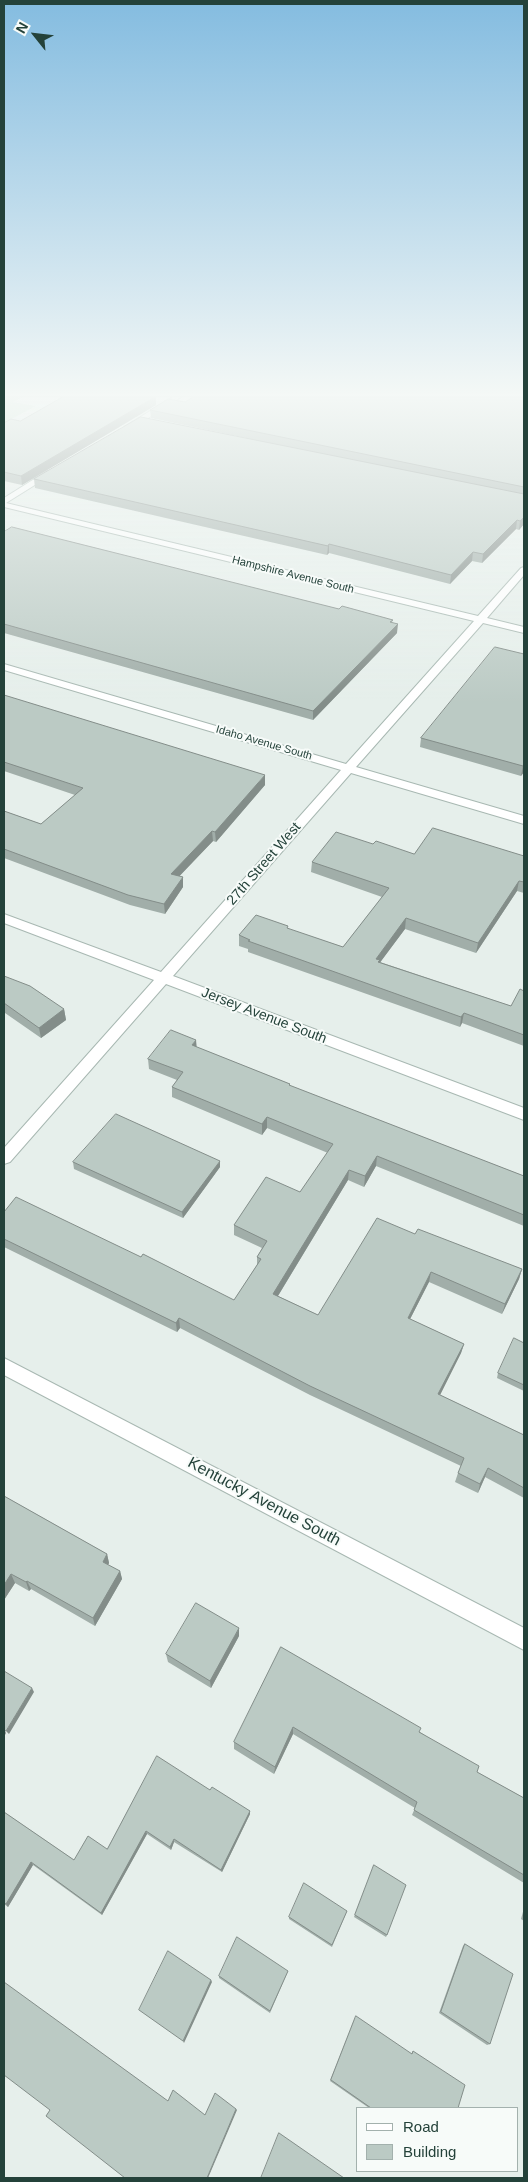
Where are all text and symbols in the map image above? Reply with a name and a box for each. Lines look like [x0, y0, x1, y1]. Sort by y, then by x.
north arrow [10, 10, 60, 60]
text: N [12, 19, 31, 36]
street label: Hampshire Avenue South [231, 553, 355, 597]
street label: Idaho Avenue South [214, 723, 314, 763]
street label: 27th Street West [224, 819, 304, 909]
street label: Jersey Avenue South [199, 984, 329, 1048]
street label: Kentucky Avenue South [184, 1454, 344, 1550]
legend [356, 2107, 518, 2172]
text: Road [403, 2118, 439, 2135]
text: Building [403, 2143, 456, 2160]

